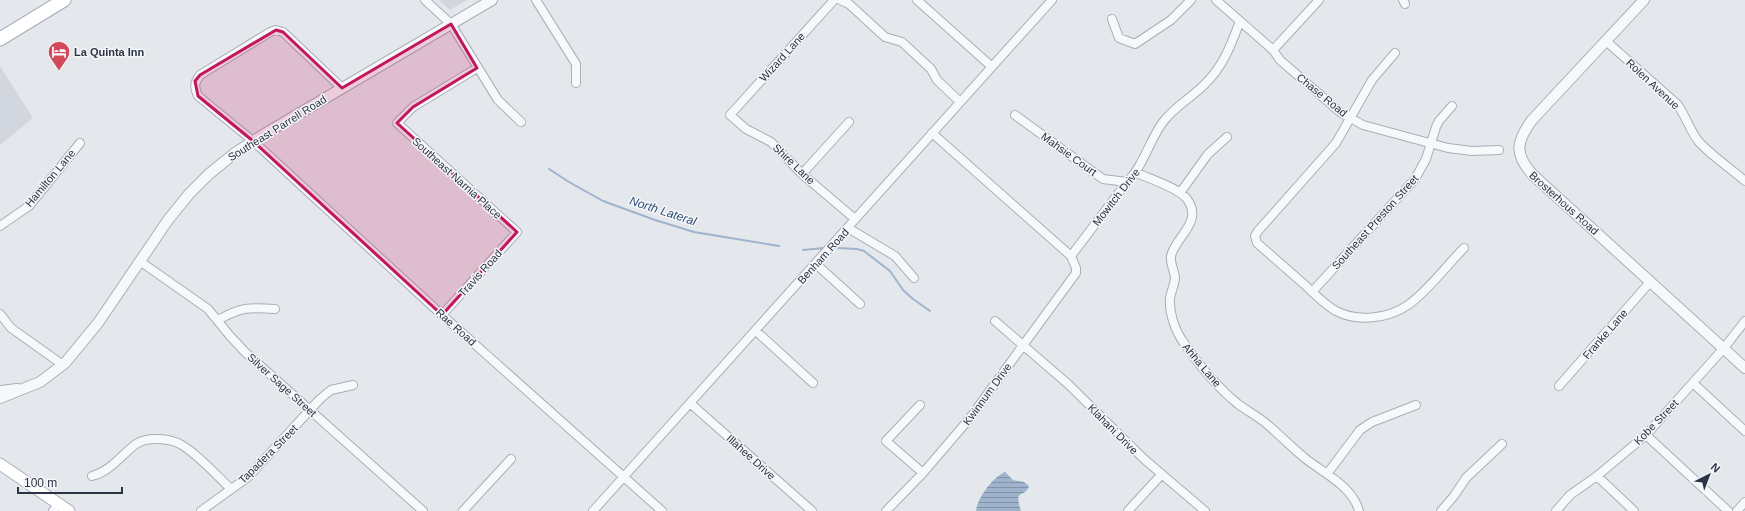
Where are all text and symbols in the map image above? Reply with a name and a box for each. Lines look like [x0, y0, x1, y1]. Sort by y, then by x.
street label: Wizard Lane [757, 30, 807, 84]
hotel icon: La Quinta Inn [46, 39, 72, 72]
place label: La Quinta Inn [74, 46, 145, 58]
street label: Rolen Avenue [1624, 56, 1682, 112]
street label: Chase Road [1294, 71, 1350, 119]
street label: Southeast Parrell Road [226, 93, 328, 163]
street label: Mahsie Court [1039, 130, 1099, 178]
street label: Southeast Narnia Place [410, 135, 504, 221]
street label: Shire Lane [771, 141, 817, 187]
street label: Hamilton Lane [23, 147, 77, 209]
street label: Mowitch Drive [1090, 166, 1142, 228]
street label: Brosterhous Road [1527, 169, 1601, 237]
street label: Southeast Preston Street [1329, 172, 1421, 272]
water label: North Lateral [628, 194, 698, 228]
street label: Benham Road [795, 226, 851, 286]
street label: Travis Road [456, 247, 504, 299]
street label: Rae Road [434, 306, 478, 348]
street label: Franke Lane [1580, 307, 1630, 361]
street label: Ahha Lane [1180, 341, 1224, 389]
street label: Silver Sage Street [245, 351, 319, 419]
street label: Kwinnum Drive [960, 361, 1014, 427]
street label: Kobe Street [1632, 397, 1680, 447]
street label: Klahani Drive [1086, 402, 1140, 456]
street label: Tapadera Street [236, 422, 300, 486]
street label: Illahee Drive [724, 432, 778, 482]
north arrow [1689, 455, 1729, 495]
text: N [1709, 460, 1723, 475]
scale bar [18, 469, 122, 495]
text: 100 m [24, 476, 57, 490]

